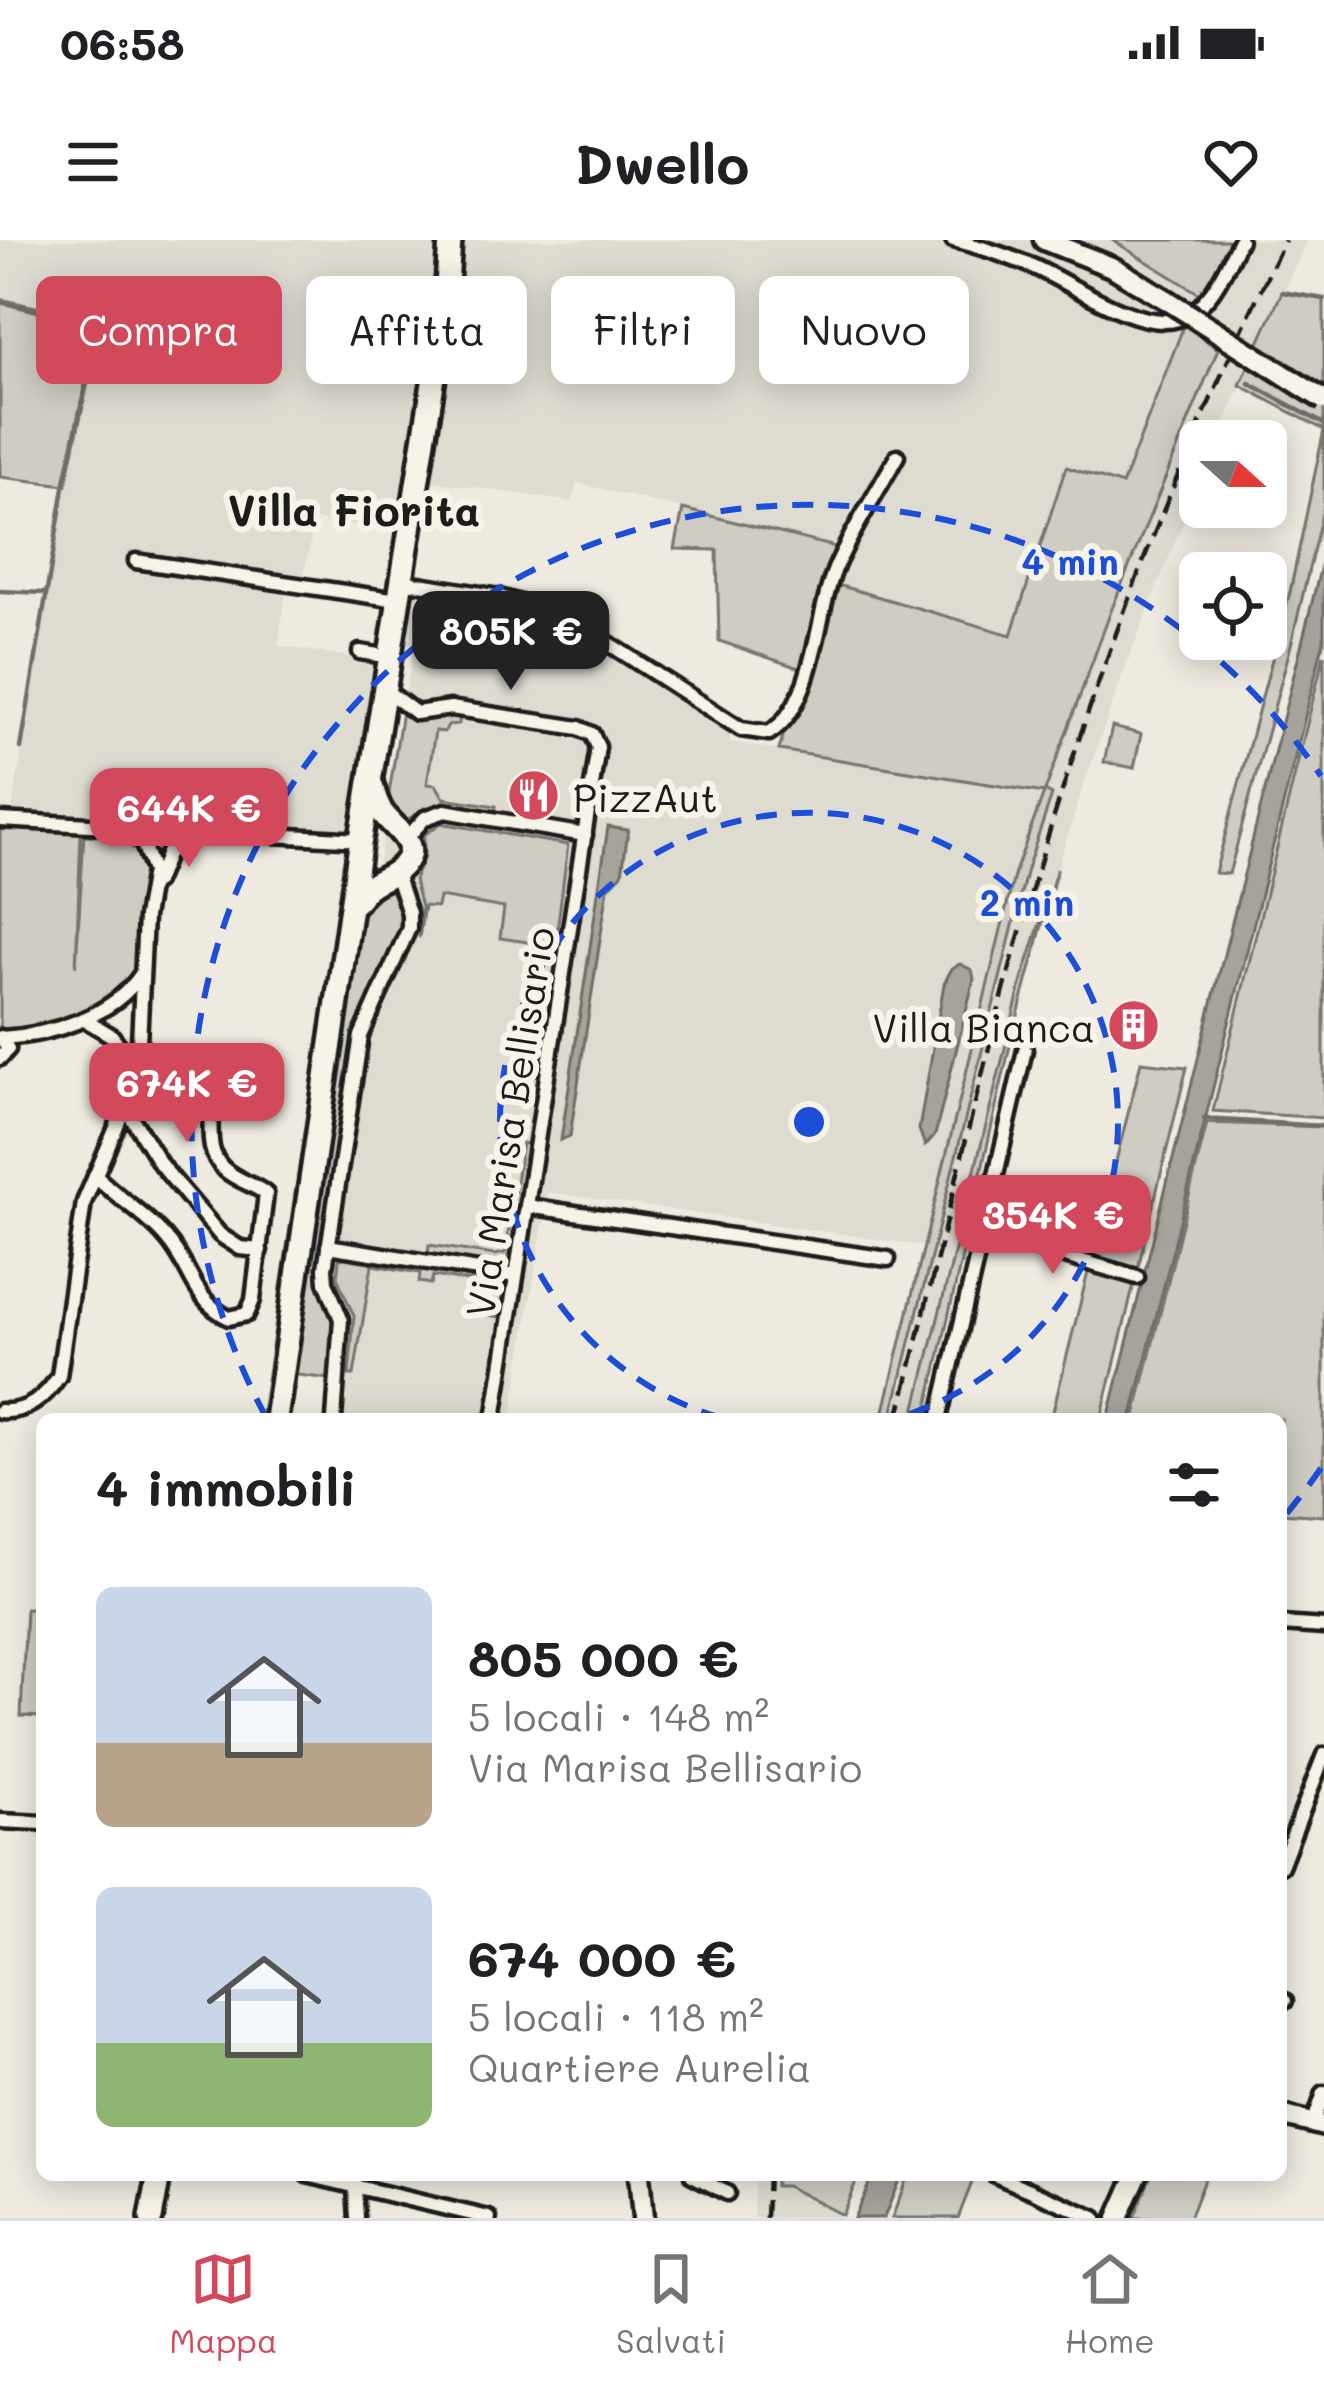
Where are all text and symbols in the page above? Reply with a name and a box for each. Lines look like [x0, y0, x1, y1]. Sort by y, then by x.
text: 06:58 [60, 13, 185, 71]
text: Dwello [575, 127, 749, 198]
icon: menu [60, 129, 126, 195]
icon: heart [1198, 129, 1264, 195]
chip: Compra [36, 276, 282, 384]
chip: Affitta [306, 276, 527, 384]
chip: Filtri [551, 276, 735, 384]
chip: Nuovo [759, 276, 969, 384]
north arrow [1179, 420, 1287, 528]
map controls [1179, 420, 1287, 660]
district label: Villa Fiorita [228, 482, 480, 537]
text: 4 min [1021, 537, 1119, 584]
button: locate [1179, 552, 1287, 660]
pin: 805K € [413, 591, 609, 693]
text: 805K € [439, 604, 583, 655]
pin: 644K € [91, 768, 287, 870]
restaurant icon: PizzAut [506, 768, 562, 824]
place label: PizzAut [573, 771, 718, 822]
text: 644K € [117, 781, 261, 832]
text: 2 min [980, 878, 1074, 925]
street label: Via Marisa Bellisario [453, 923, 565, 1321]
building icon: Villa Bianca [1106, 998, 1162, 1054]
place label: Villa Bianca [872, 1001, 1095, 1052]
pin: 674K € [89, 1043, 285, 1145]
text: 674K € [116, 1056, 258, 1107]
centre of rings [788, 1101, 830, 1143]
pin: 354K € [955, 1175, 1151, 1277]
text: 354K € [982, 1188, 1124, 1239]
text: 4 immobili [96, 1452, 357, 1519]
icon: filters [1161, 1452, 1227, 1518]
text: 805 000 € [468, 1623, 739, 1690]
icon: home [192, 1635, 336, 1779]
text: 5 locali · 148 m² [468, 1690, 769, 1741]
text: Via Marisa Bellisario [468, 1741, 862, 1792]
text: 674 000 € [468, 1923, 736, 1990]
icon: home [192, 1935, 336, 2079]
text: 5 locali · 118 m² [468, 1990, 764, 2041]
text: Quartiere Aurelia [468, 2041, 811, 2092]
tab: Mappa [169, 2246, 277, 2361]
tab: Salvati [616, 2246, 726, 2361]
tab: Home [1065, 2246, 1155, 2361]

